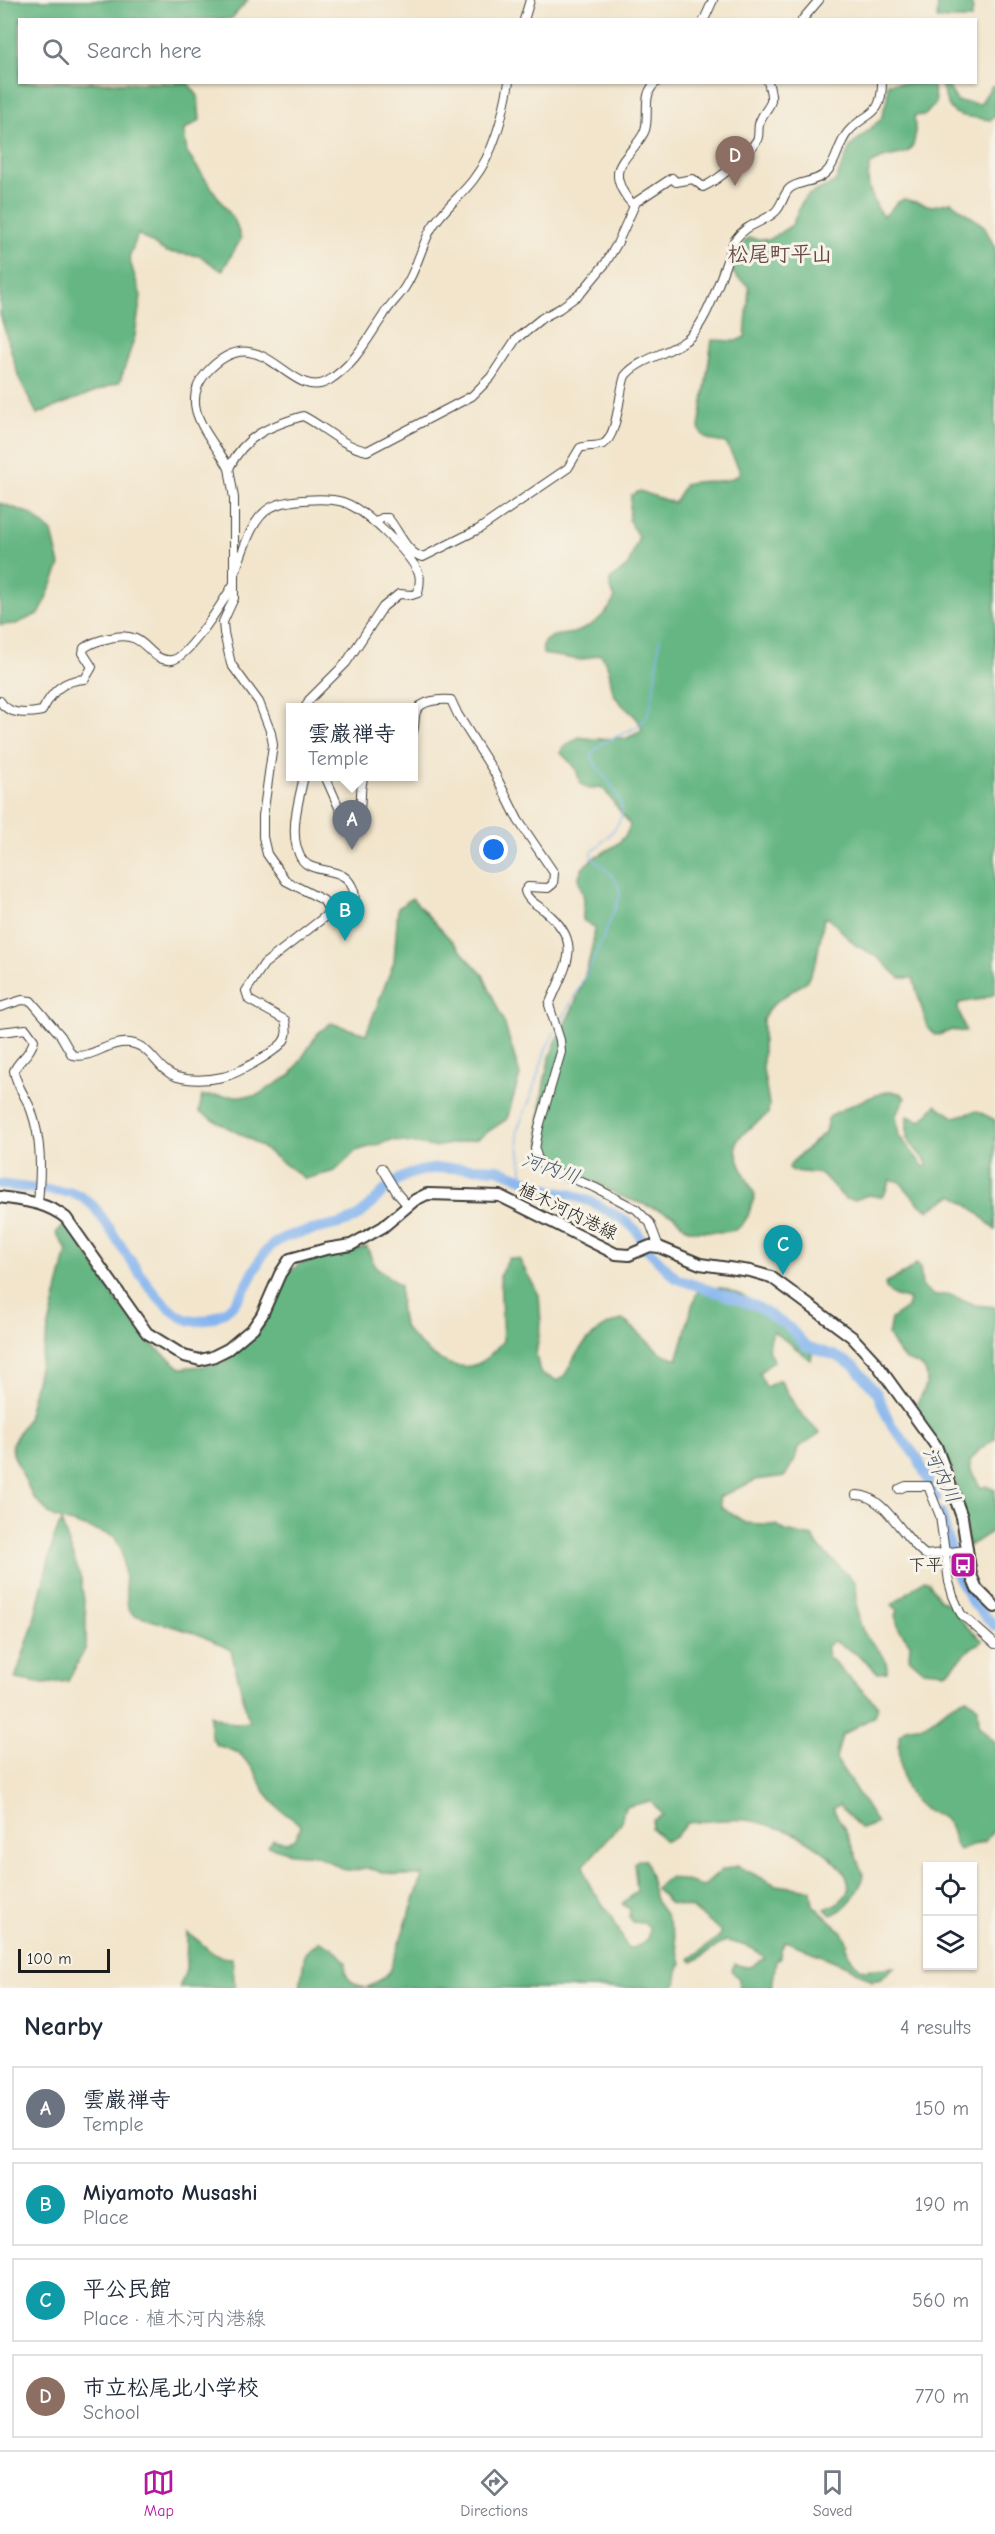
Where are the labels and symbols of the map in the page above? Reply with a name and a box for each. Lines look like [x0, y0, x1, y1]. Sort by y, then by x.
pin: D [716, 136, 754, 186]
district label: 松尾町平山 [728, 242, 833, 266]
pin: A [332, 800, 372, 850]
your location [479, 835, 508, 864]
pin: B [326, 892, 364, 941]
water label: 河内川 [519, 1148, 583, 1189]
street label: 植木河内港線 [515, 1178, 621, 1245]
pin: C [764, 1226, 802, 1275]
water label: 河内川 [918, 1443, 965, 1507]
bus stop icon: 下平 [948, 1550, 978, 1580]
place label: 下平 [908, 1555, 944, 1576]
scale bar [18, 1946, 110, 1974]

